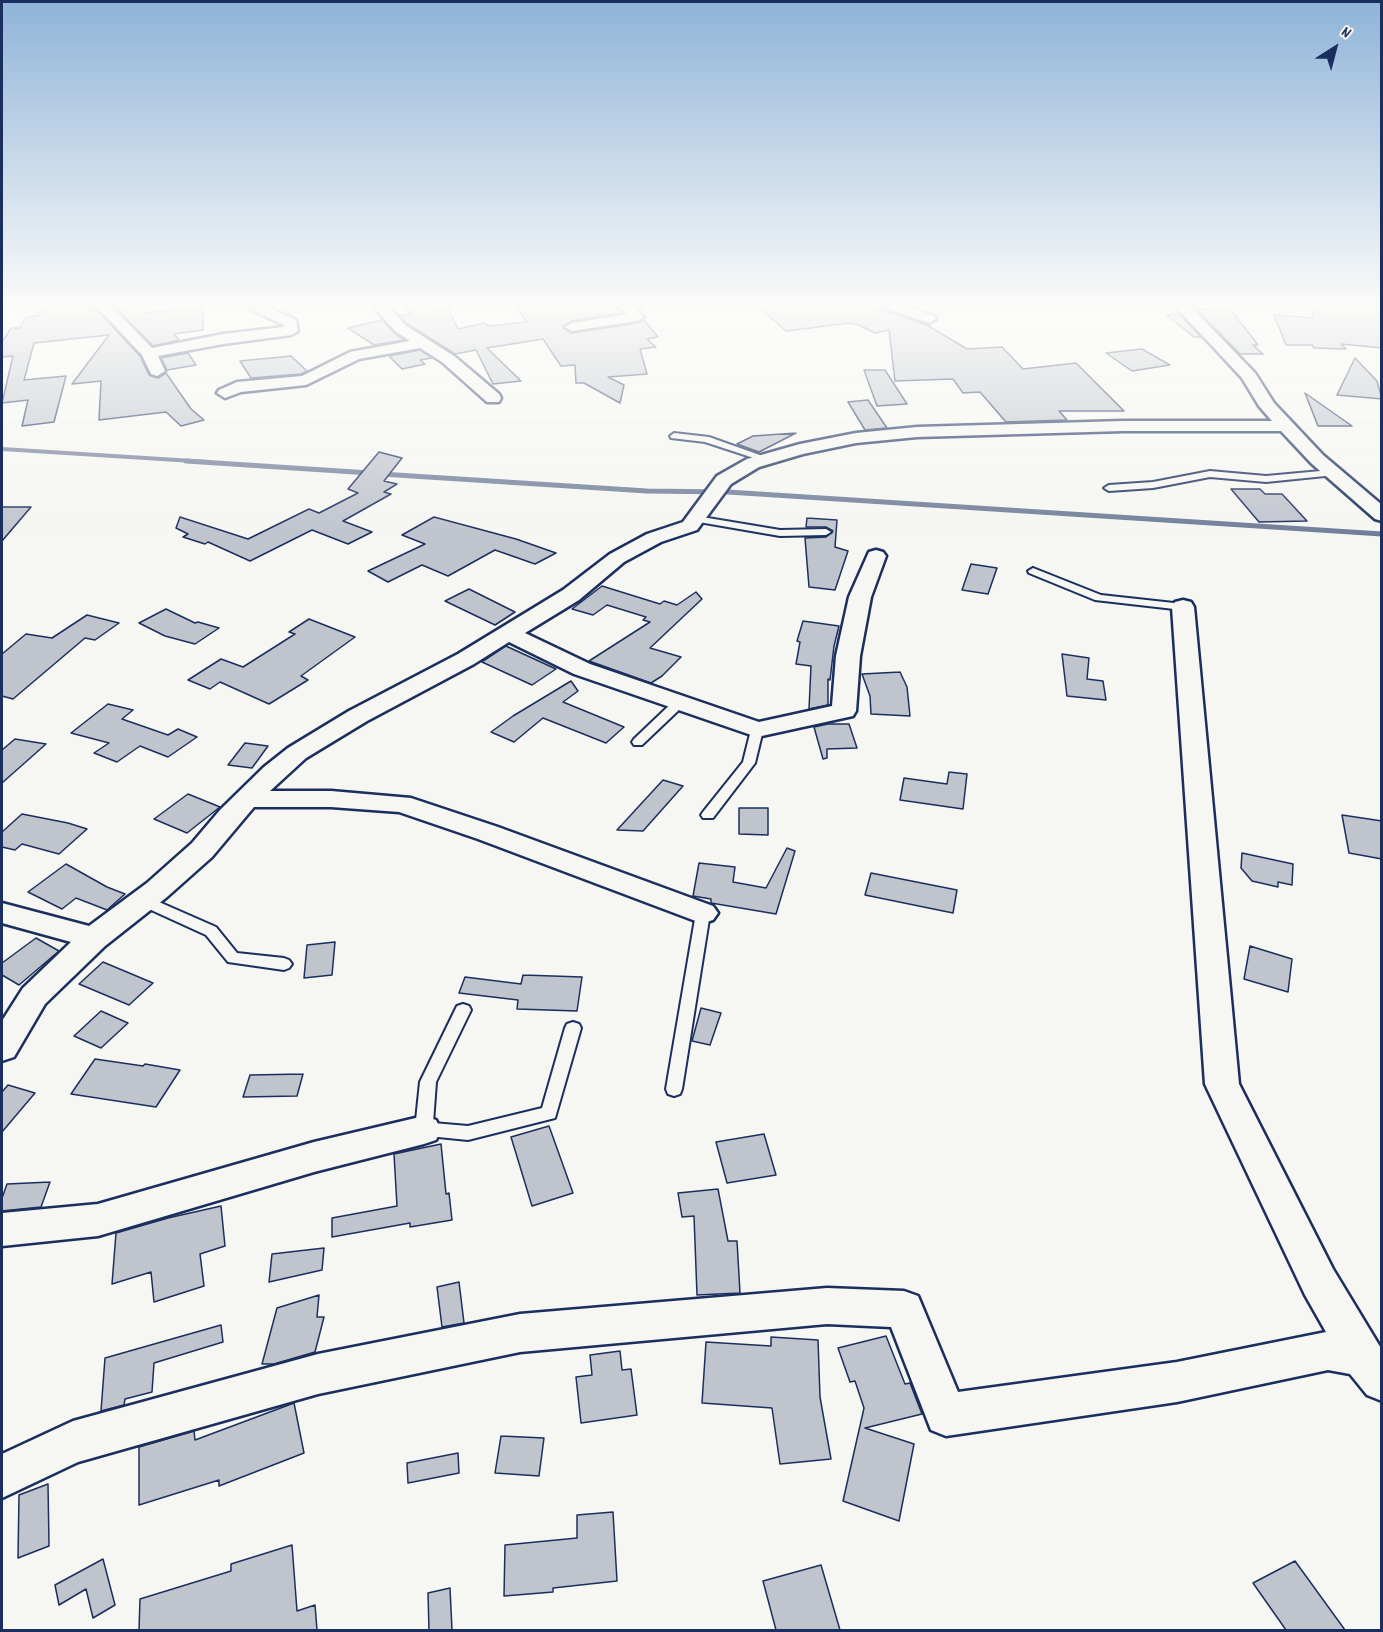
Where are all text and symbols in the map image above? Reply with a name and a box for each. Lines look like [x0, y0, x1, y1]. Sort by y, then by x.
north arrow [1305, 18, 1365, 78]
text: N [1336, 21, 1356, 45]

